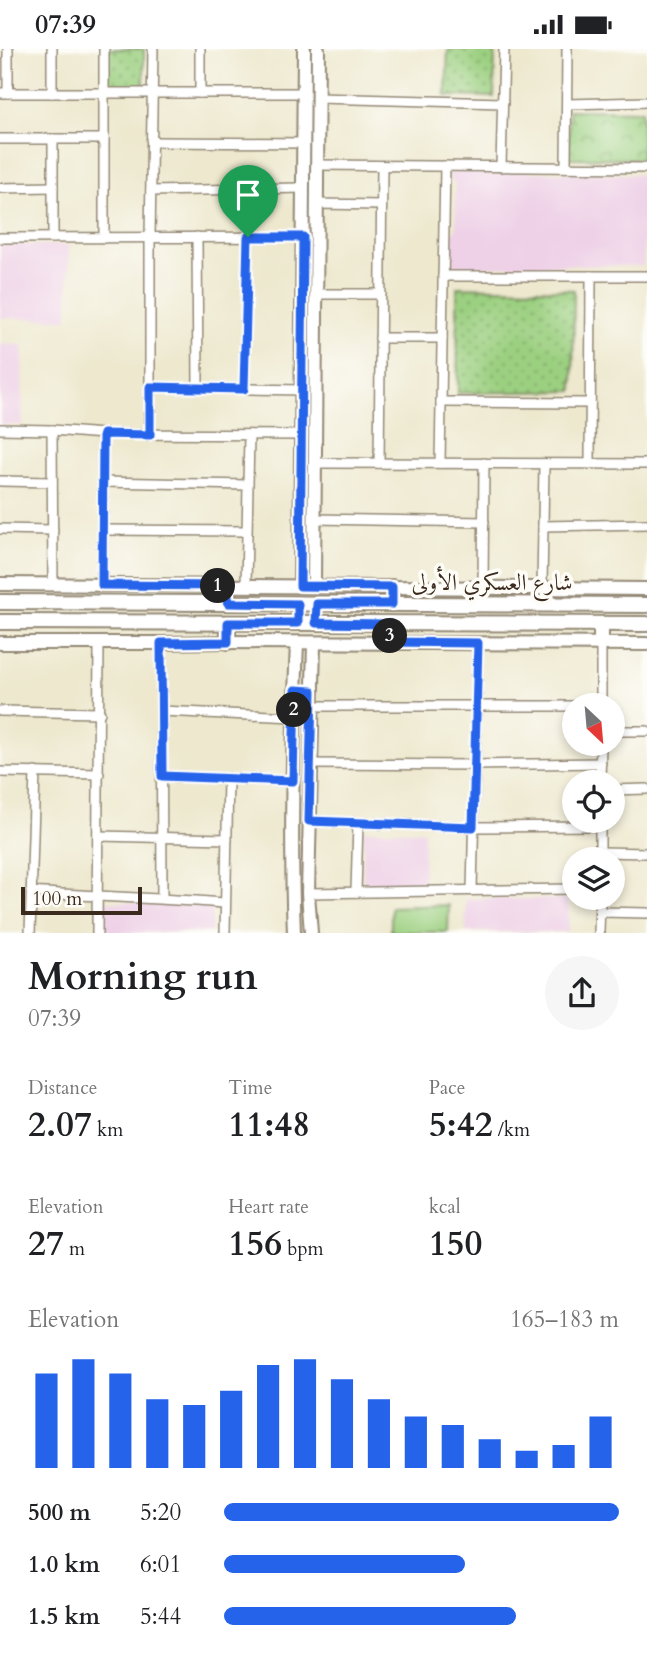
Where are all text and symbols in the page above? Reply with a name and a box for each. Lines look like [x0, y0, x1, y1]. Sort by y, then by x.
text: 07:39 [35, 7, 96, 42]
pin [218, 165, 278, 237]
icon: arrive [229, 176, 267, 214]
street label: شارع العسكري الأولى [411, 566, 573, 602]
pin: 1 [200, 569, 235, 603]
text: 1 [213, 572, 222, 598]
pin: 3 [372, 619, 408, 653]
text: 3 [385, 622, 394, 648]
pin: 2 [276, 693, 312, 727]
north arrow [562, 693, 625, 756]
map controls [562, 693, 625, 910]
text: 2 [289, 696, 298, 722]
button: locate [562, 770, 625, 833]
button: layers [562, 847, 625, 910]
scale bar [21, 883, 142, 915]
text: 100 m [32, 886, 82, 912]
text: Morning run [28, 951, 258, 1003]
button: share [545, 956, 619, 1030]
text: 07:39 [28, 1003, 81, 1034]
text: Distance [28, 1075, 97, 1101]
text: Time [228, 1075, 272, 1101]
text: Pace [429, 1075, 465, 1101]
text: 2.07 [28, 1101, 92, 1149]
text: 11:48 [228, 1101, 310, 1149]
text: 5:42 [429, 1101, 493, 1149]
text: km [92, 1117, 123, 1143]
text: /km [493, 1117, 530, 1143]
text: Elevation [28, 1194, 103, 1220]
text: Heart rate [228, 1194, 309, 1220]
text: kcal [429, 1194, 461, 1220]
text: 27 [28, 1220, 64, 1268]
text: 156 [228, 1220, 282, 1268]
text: 150 [429, 1220, 482, 1268]
text: m [64, 1236, 85, 1262]
text: bpm [282, 1236, 324, 1262]
text: Elevation [28, 1304, 119, 1335]
text: 165–183 m [510, 1304, 619, 1335]
text: 500 m [28, 1497, 91, 1528]
text: 5:20 [140, 1497, 181, 1528]
text: 1.0 km [28, 1549, 100, 1580]
text: 6:01 [140, 1549, 181, 1580]
text: 1.5 km [28, 1601, 100, 1632]
text: 5:44 [140, 1601, 181, 1632]

